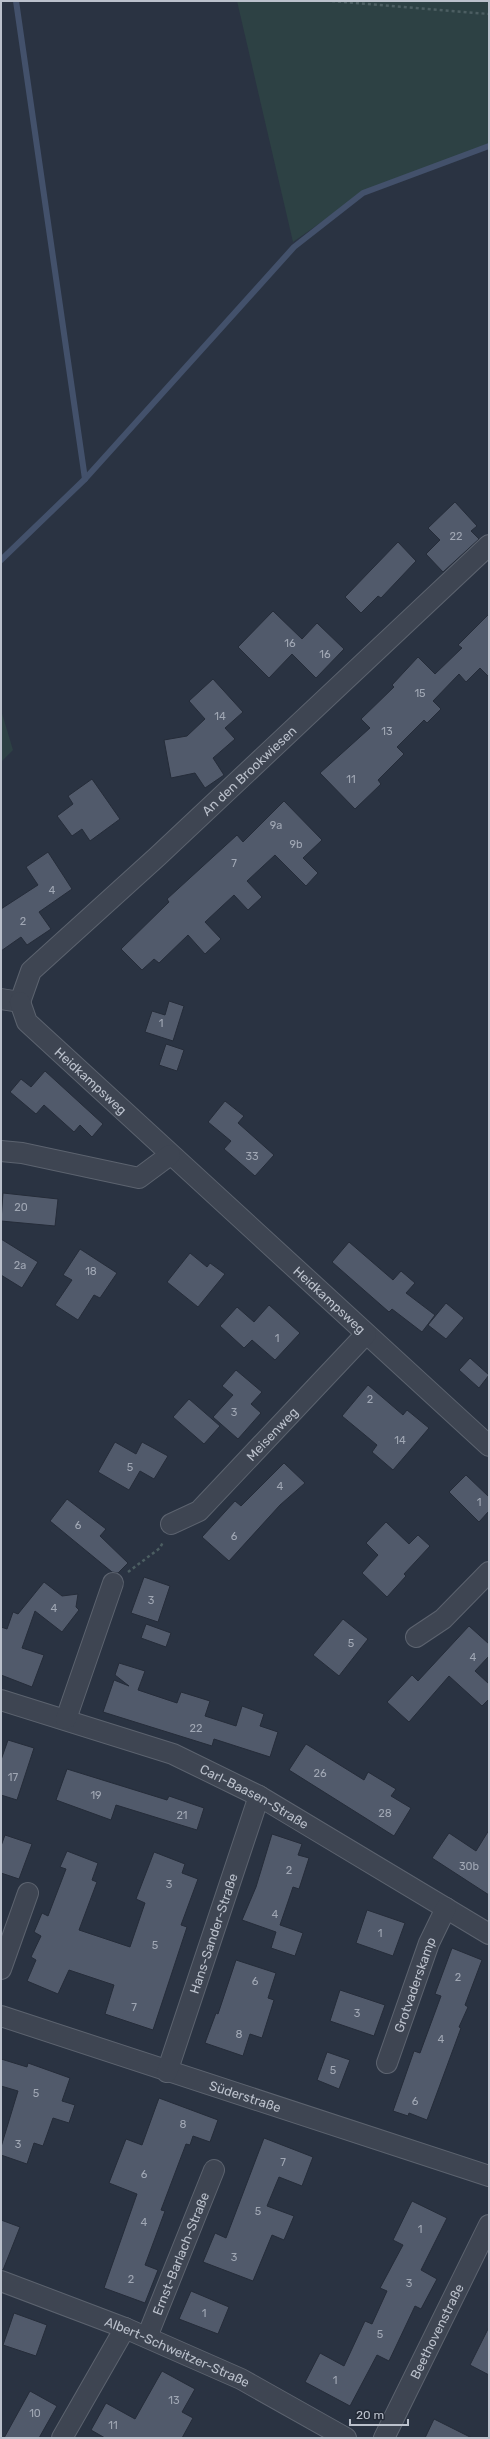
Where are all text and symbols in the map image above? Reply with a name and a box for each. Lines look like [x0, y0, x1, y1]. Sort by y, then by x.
house number: 22 [450, 530, 462, 543]
house number: 16 [284, 637, 296, 650]
house number: 16 [319, 648, 331, 661]
house number: 15 [414, 687, 426, 700]
house number: 14 [214, 710, 226, 723]
street label: An den Brookwiesen [199, 723, 300, 819]
house number: 13 [381, 725, 393, 738]
house number: 11 [346, 773, 356, 786]
house number: 9a [270, 819, 282, 832]
house number: 9b [289, 838, 303, 851]
house number: 7 [231, 857, 237, 870]
house number: 4 [49, 884, 56, 897]
house number: 2 [20, 915, 26, 928]
house number: 1 [159, 1017, 163, 1030]
street label: Heidkampsweg [52, 1044, 130, 1119]
house number: 33 [245, 1150, 259, 1163]
house number: 20 [14, 1201, 28, 1214]
house number: 2a [14, 1259, 26, 1272]
street label: Heidkampsweg [290, 1263, 368, 1338]
house number: 18 [85, 1265, 97, 1278]
house number: 1 [275, 1332, 279, 1345]
house number: 2 [367, 1393, 373, 1406]
street label: Meisenweg [243, 1404, 302, 1464]
house number: 3 [231, 1406, 238, 1419]
house number: 14 [394, 1434, 406, 1447]
house number: 5 [127, 1461, 134, 1474]
house number: 4 [277, 1480, 284, 1493]
house number: 1 [477, 1496, 481, 1509]
house number: 6 [75, 1519, 82, 1532]
house number: 6 [231, 1530, 238, 1543]
house number: 3 [148, 1594, 155, 1607]
house number: 4 [51, 1602, 58, 1615]
house number: 5 [348, 1637, 355, 1650]
house number: 4 [470, 1651, 477, 1664]
house number: 22 [190, 1722, 202, 1735]
street label: Carl-Baasen-Straße [197, 1761, 311, 1832]
house number: 26 [313, 1767, 327, 1780]
house number: 17 [8, 1771, 19, 1784]
house number: 19 [90, 1789, 102, 1802]
house number: 28 [378, 1807, 392, 1820]
house number: 21 [176, 1809, 188, 1822]
house number: 30b [459, 1860, 479, 1873]
house number: 2 [286, 1864, 292, 1877]
street label: Hans-Sander-Straße [187, 1872, 241, 1996]
house number: 3 [166, 1878, 173, 1891]
house number: 4 [272, 1908, 279, 1921]
house number: 1 [378, 1927, 382, 1940]
street label: Grotvaderskamp [391, 1934, 439, 2035]
house number: 5 [152, 1939, 159, 1952]
house number: 2 [455, 1971, 461, 1984]
house number: 6 [252, 1975, 259, 1988]
house number: 7 [131, 2001, 137, 2014]
house number: 3 [354, 2007, 361, 2020]
house number: 8 [236, 2028, 243, 2041]
house number: 4 [438, 2033, 445, 2046]
house number: 5 [330, 2064, 337, 2077]
street label: Süderstraße [207, 2078, 283, 2115]
house number: 5 [33, 2087, 40, 2100]
house number: 6 [412, 2095, 419, 2108]
house number: 8 [180, 2118, 187, 2131]
house number: 3 [15, 2138, 22, 2151]
house number: 7 [280, 2156, 286, 2169]
house number: 6 [141, 2168, 148, 2181]
street label: Ernst-Barlach-Straße [150, 2190, 212, 2317]
house number: 5 [255, 2205, 262, 2218]
house number: 4 [141, 2216, 148, 2229]
house number: 1 [418, 2223, 422, 2236]
house number: 3 [231, 2251, 238, 2264]
house number: 2 [128, 2273, 134, 2286]
house number: 3 [406, 2277, 413, 2290]
street label: Beethovenstraße [407, 2281, 467, 2382]
house number: 1 [202, 2307, 206, 2320]
street label: Albert-Schweitzer-Straße [103, 2314, 252, 2390]
house number: 5 [377, 2328, 384, 2341]
house number: 1 [333, 2374, 337, 2387]
house number: 13 [168, 2394, 180, 2407]
scale bar [350, 2401, 408, 2427]
house number: 10 [29, 2407, 41, 2420]
text: 20 m [356, 2408, 384, 2422]
house number: 11 [108, 2419, 118, 2432]

